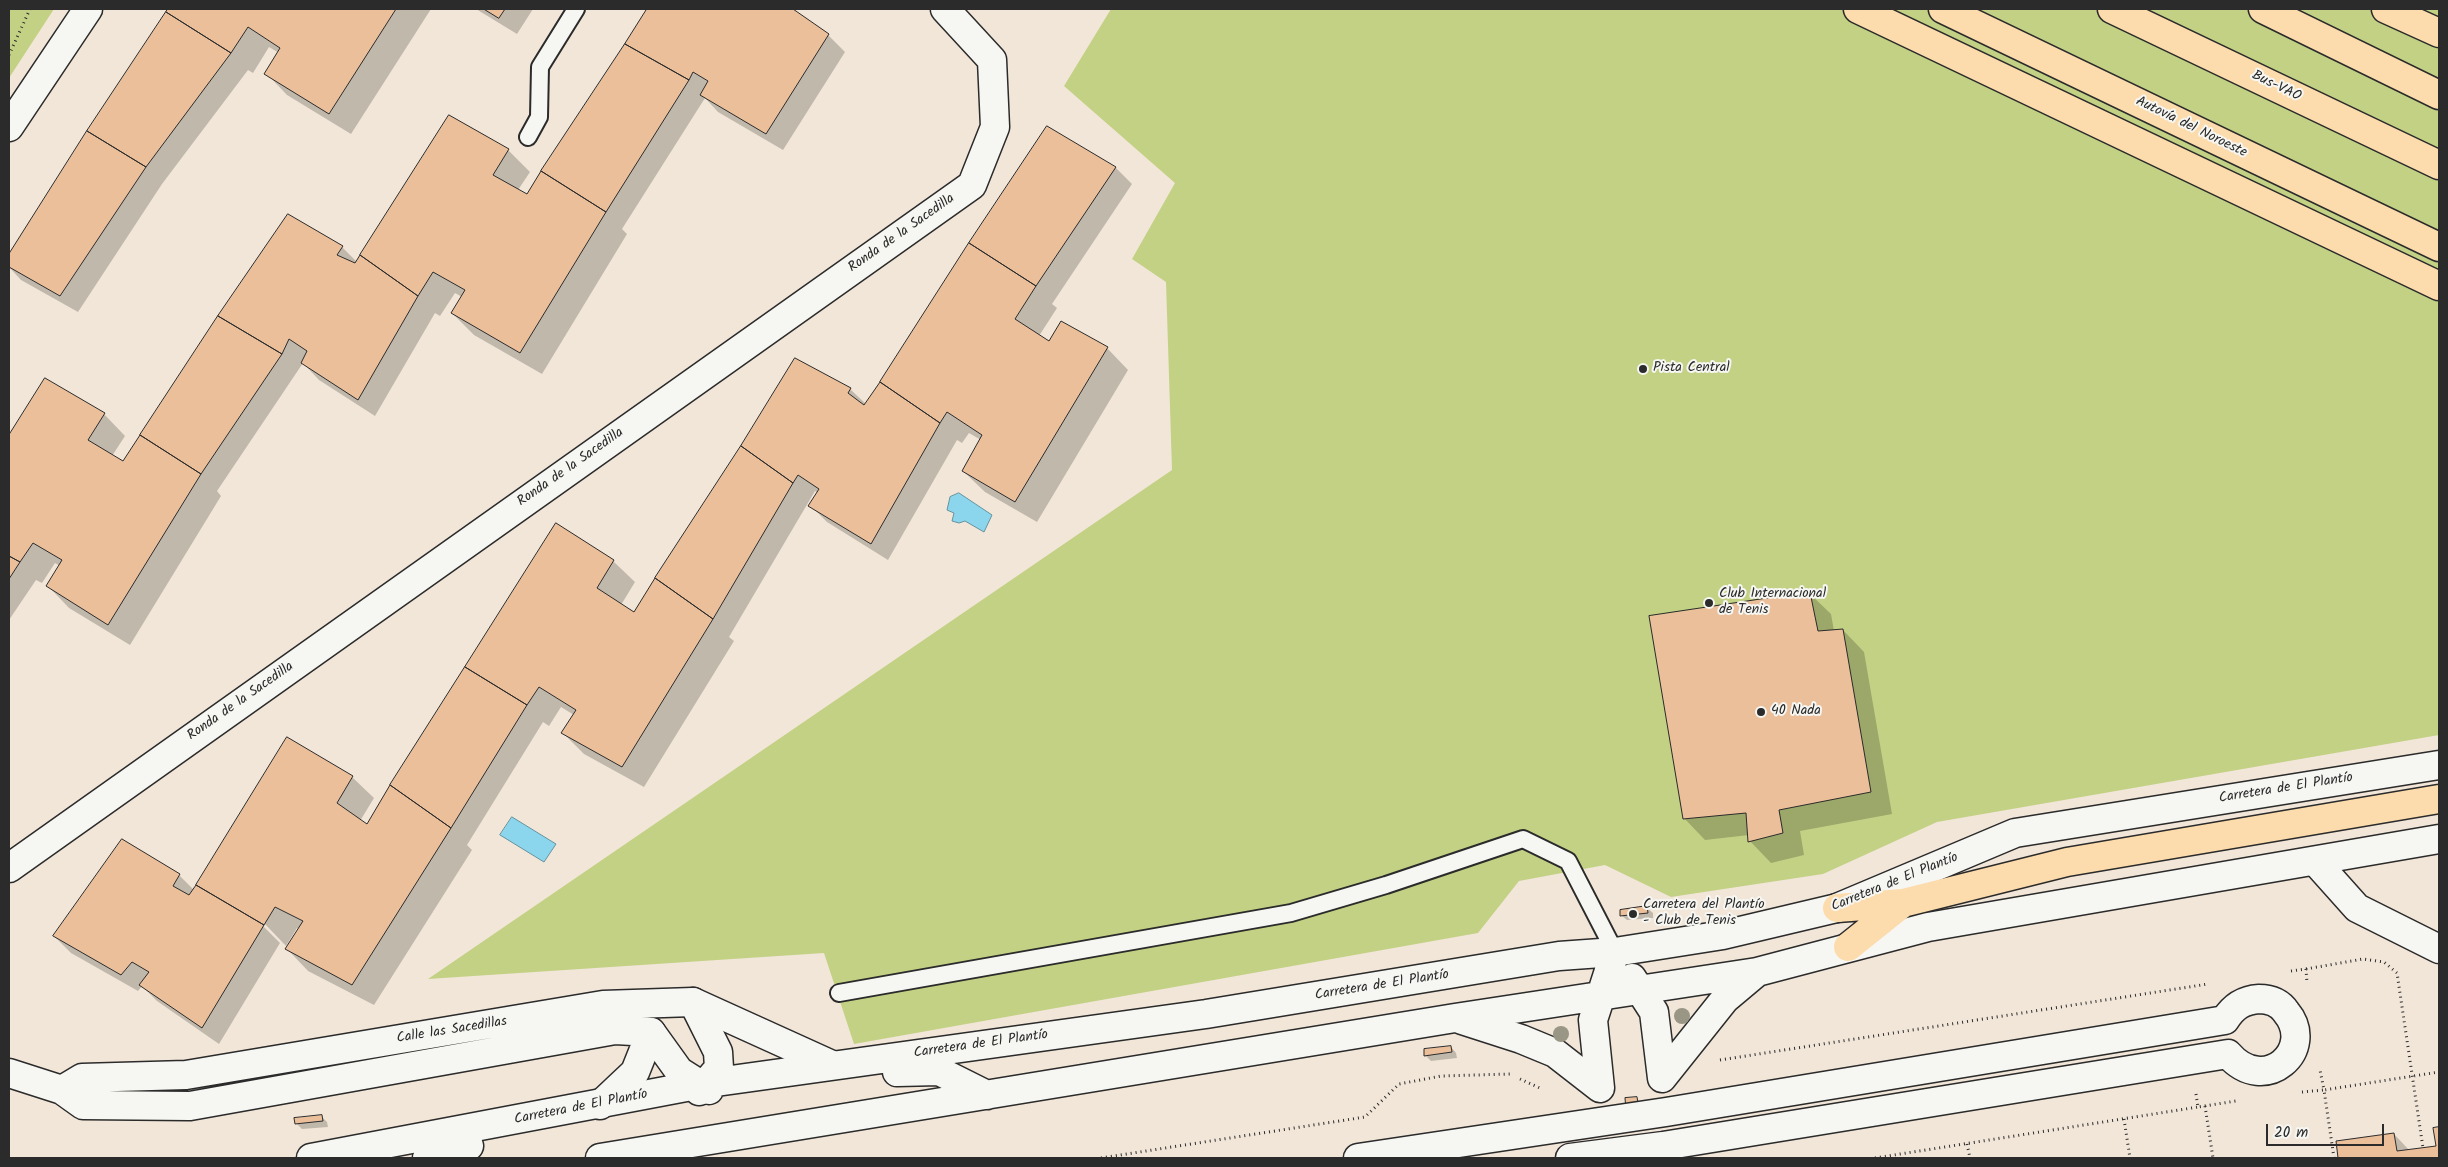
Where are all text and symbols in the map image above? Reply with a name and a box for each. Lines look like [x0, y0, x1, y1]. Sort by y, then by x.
street label: Bus-VAO [2249, 68, 2303, 106]
street label: Autovía del Noroeste [2133, 94, 2249, 162]
street label: Ronda de la Sacedilla [846, 191, 958, 277]
place label: Pista Central [1653, 361, 1730, 377]
marker: Pista Central [1637, 363, 1649, 375]
street label: Ronda de la Sacedilla [515, 425, 627, 511]
place label: Club Internacional de Tenis [1719, 587, 1826, 620]
marker: Club Internacional de Tenis [1703, 597, 1715, 609]
street label: Ronda de la Sacedilla [185, 659, 297, 745]
place label: 40 Nada [1771, 704, 1821, 720]
marker: 40 Nada [1755, 706, 1767, 718]
street label: Carretera de El Plantío [2218, 770, 2354, 808]
street label: Carretera de El Plantío [1829, 850, 1961, 916]
place label: Carretera del Plantío - Club de Tenis [1643, 898, 1765, 930]
marker: Carretera del Plantío - Club de Tenis [1627, 908, 1639, 920]
street label: Carretera de El Plantío [1314, 967, 1450, 1005]
street label: Calle las Sacedillas [396, 1014, 508, 1048]
street label: Carretera de El Plantío [913, 1027, 1049, 1063]
street label: Carretera de El Plantío [513, 1087, 649, 1129]
scale bar [2268, 1114, 2386, 1146]
text: 20 m [2274, 1121, 2308, 1145]

